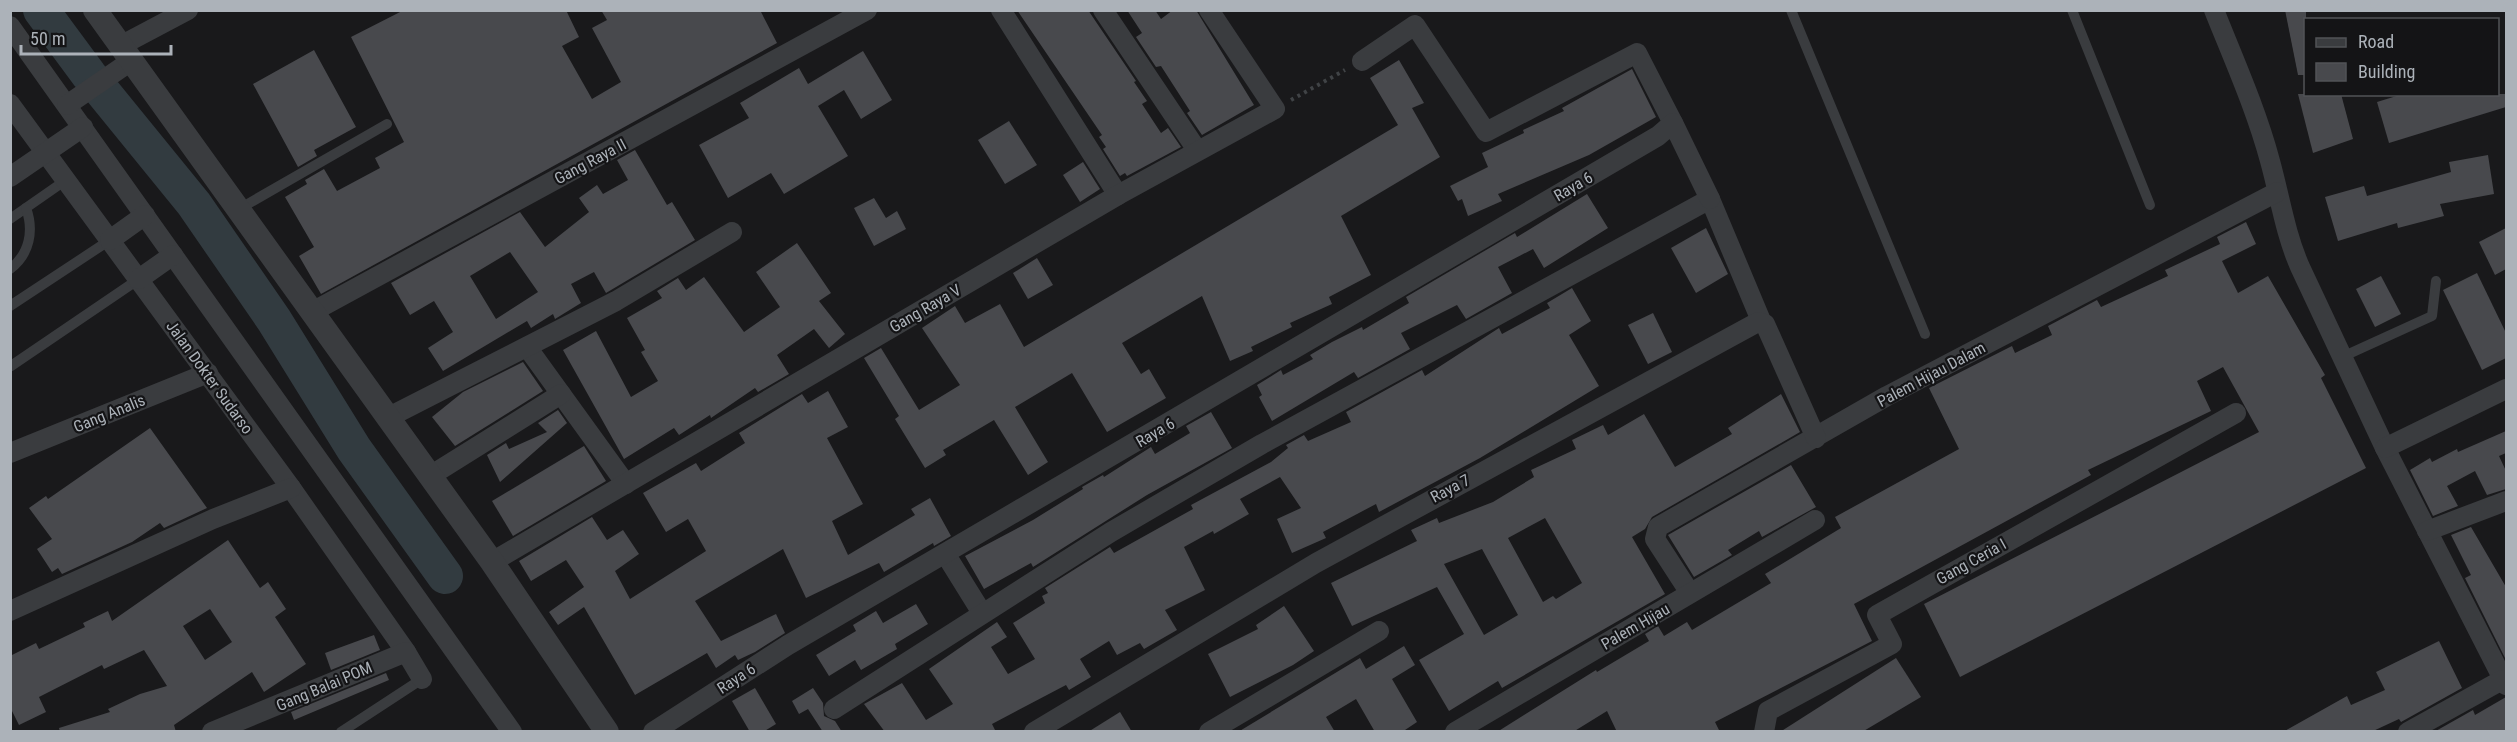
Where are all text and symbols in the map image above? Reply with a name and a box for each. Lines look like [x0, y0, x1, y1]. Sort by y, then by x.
scale bar [21, 18, 171, 56]
legend [2304, 18, 2499, 96]
text: 50 m [30, 28, 65, 49]
text: Road [2358, 31, 2394, 52]
text: Building [2358, 61, 2415, 82]
street label: Gang Raya II [551, 135, 629, 188]
street label: Raya 6 [1550, 168, 1596, 205]
street label: Gang Raya V [886, 280, 964, 336]
street label: Jalan Dokter Sudarso [162, 317, 257, 438]
street label: Palem Hijau Dalam [1874, 338, 1989, 411]
street label: Gang Analis [71, 390, 148, 436]
street label: Raya 6 [1132, 414, 1178, 451]
street label: Raya 7 [1427, 470, 1473, 507]
street label: Gang Ceria I [1933, 534, 2009, 588]
street label: Palem Hijau [1598, 599, 1673, 654]
street label: Gang Balai POM [274, 658, 375, 715]
street label: Raya 6 [714, 659, 759, 698]

